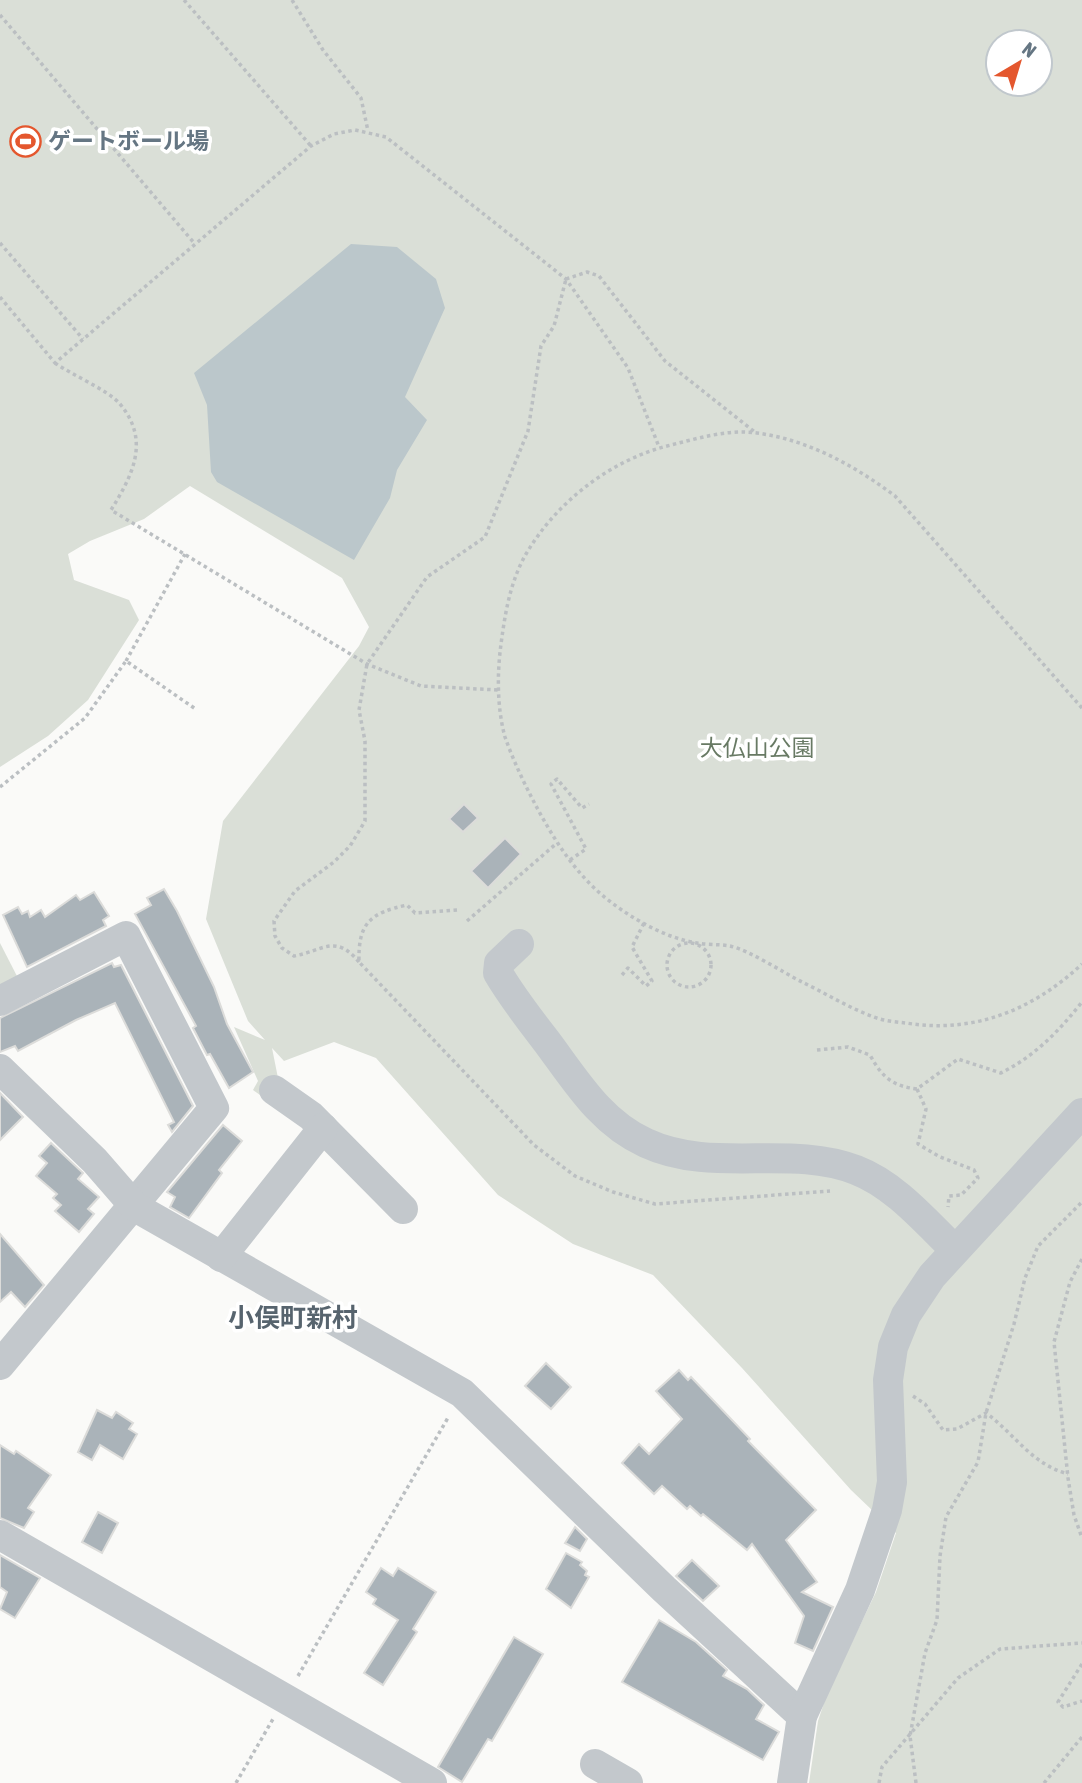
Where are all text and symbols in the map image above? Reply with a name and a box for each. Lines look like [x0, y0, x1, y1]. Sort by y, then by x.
north arrow [984, 28, 1054, 98]
text: N [1018, 37, 1041, 62]
sports icon: ゲートボール場 [8, 124, 42, 158]
place label: ゲートボール場 [48, 128, 209, 154]
park label: 大仏山公園 [700, 735, 815, 761]
district label: 小俣町新村 [228, 1303, 358, 1333]

